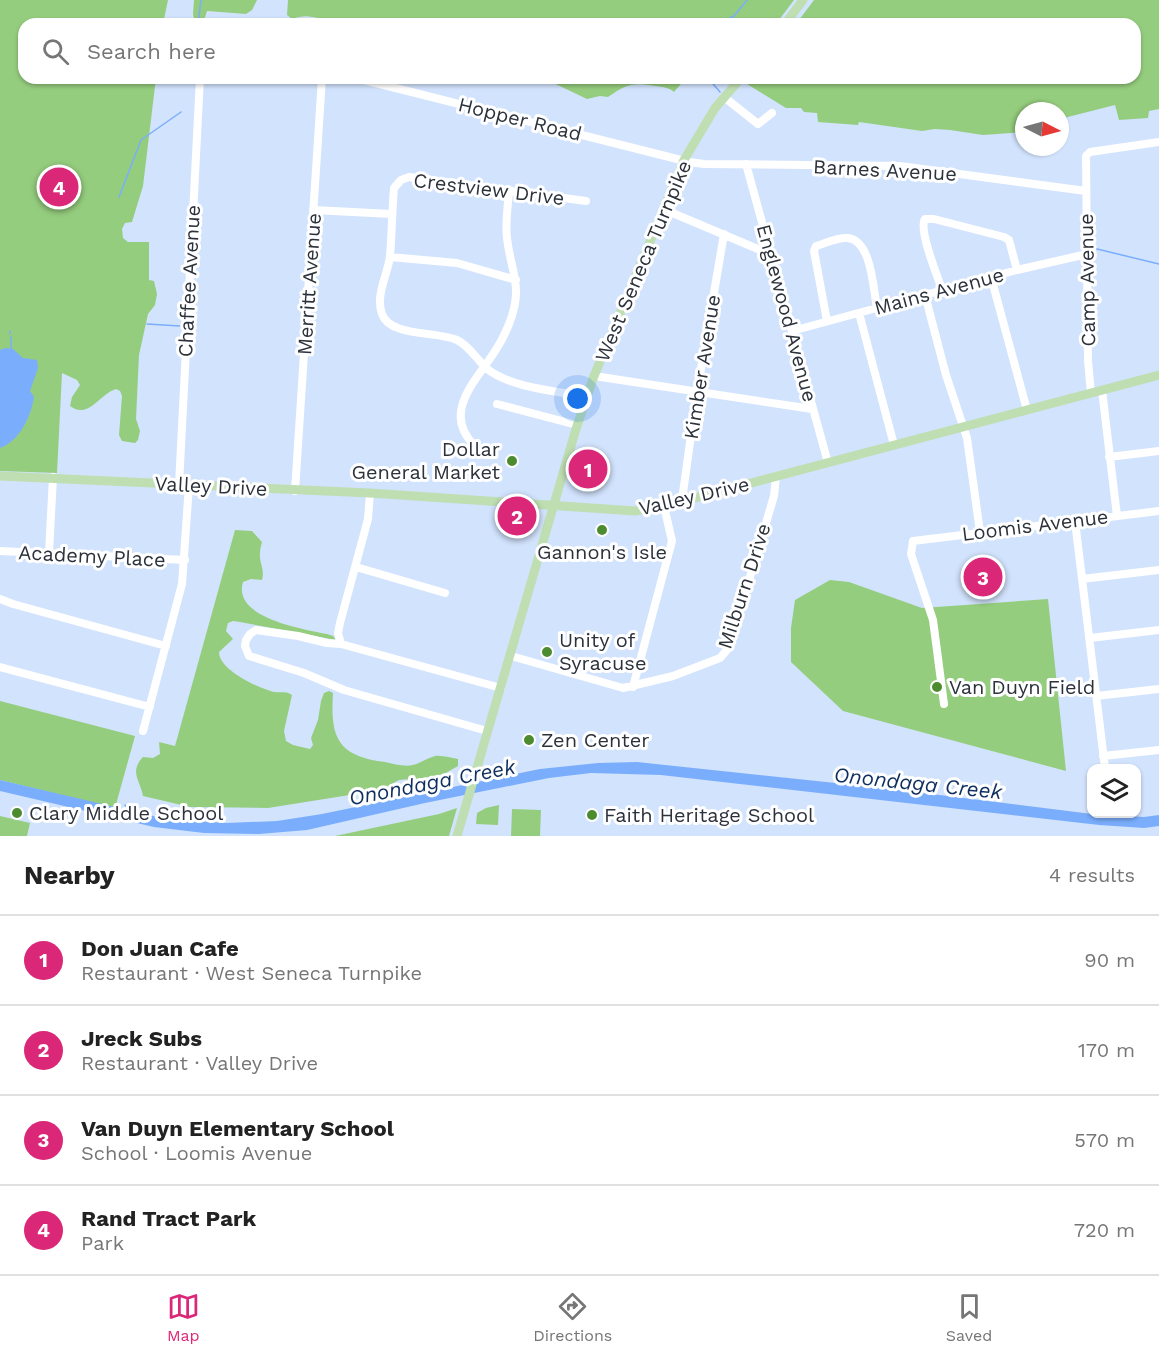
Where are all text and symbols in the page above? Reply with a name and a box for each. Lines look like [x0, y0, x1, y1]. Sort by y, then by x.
search box [18, 18, 1141, 84]
icon: search [39, 35, 72, 68]
text: Search here [87, 39, 216, 64]
street label: Hopper Road [456, 92, 584, 146]
north arrow [1015, 102, 1069, 156]
street label: Barnes Avenue [813, 154, 957, 186]
street label: West Seneca Turnpike [590, 157, 696, 365]
pin: 4 [40, 164, 78, 210]
street label: Crestview Drive [412, 168, 566, 210]
street label: Chaffee Avenue [173, 204, 205, 358]
street label: Merritt Avenue [292, 212, 326, 356]
street label: Camp Avenue [1074, 213, 1100, 347]
street label: Englewood Avenue [752, 222, 822, 404]
street label: Mains Avenue [872, 262, 1006, 320]
street label: Kimber Avenue [679, 293, 725, 441]
your location [563, 384, 592, 413]
place label: Dollar General Market [352, 437, 501, 484]
pin: 1 [568, 446, 608, 492]
marker: Dollar General Market [505, 454, 519, 468]
street label: Valley Drive [154, 471, 268, 501]
street label: Valley Drive [636, 472, 752, 520]
pin: 2 [498, 494, 536, 538]
street label: Loomis Avenue [960, 504, 1110, 546]
street label: Milburn Drive [712, 520, 776, 652]
marker: Gannon's Isle [595, 523, 609, 537]
street label: Academy Place [18, 540, 166, 572]
place label: Gannon's Isle [537, 540, 667, 564]
pin: 3 [964, 554, 1002, 600]
place label: Unity of Syracuse [559, 628, 646, 675]
marker: Unity of Syracuse [540, 645, 554, 659]
place label: Van Duyn Field [949, 675, 1095, 699]
marker: Van Duyn Field [930, 680, 944, 694]
place label: Zen Center [541, 728, 649, 752]
marker: Zen Center [522, 733, 536, 747]
water label: Onondaga Creek [347, 753, 518, 810]
water label: Onondaga Creek [833, 762, 1004, 804]
map controls [1087, 764, 1141, 818]
button: layers [1087, 764, 1141, 818]
place label: Clary Middle School [29, 801, 223, 825]
place label: Faith Heritage School [604, 803, 814, 827]
marker: Clary Middle School [10, 806, 24, 820]
marker: Faith Heritage School [585, 808, 599, 822]
text: Nearby [24, 860, 115, 890]
text: 4 results [1049, 863, 1135, 887]
text: Don Juan Cafe [81, 936, 239, 961]
text: 1 [39, 948, 48, 972]
text: 90 m [1084, 948, 1135, 972]
text: Restaurant · West Seneca Turnpike [81, 961, 422, 985]
text: Jreck Subs [81, 1026, 202, 1051]
text: 2 [38, 1038, 49, 1062]
text: 170 m [1078, 1038, 1135, 1062]
text: Restaurant · Valley Drive [81, 1051, 318, 1075]
text: Van Duyn Elementary School [81, 1116, 394, 1141]
text: 3 [38, 1128, 49, 1152]
text: 570 m [1074, 1128, 1135, 1152]
text: School · Loomis Avenue [81, 1141, 312, 1165]
text: Rand Tract Park [81, 1206, 256, 1231]
text: 4 [37, 1218, 50, 1242]
text: 720 m [1074, 1218, 1135, 1242]
text: Park [81, 1231, 124, 1255]
tab: Map [167, 1290, 200, 1345]
tab: Directions [533, 1290, 612, 1345]
tab: Saved [946, 1290, 992, 1345]

